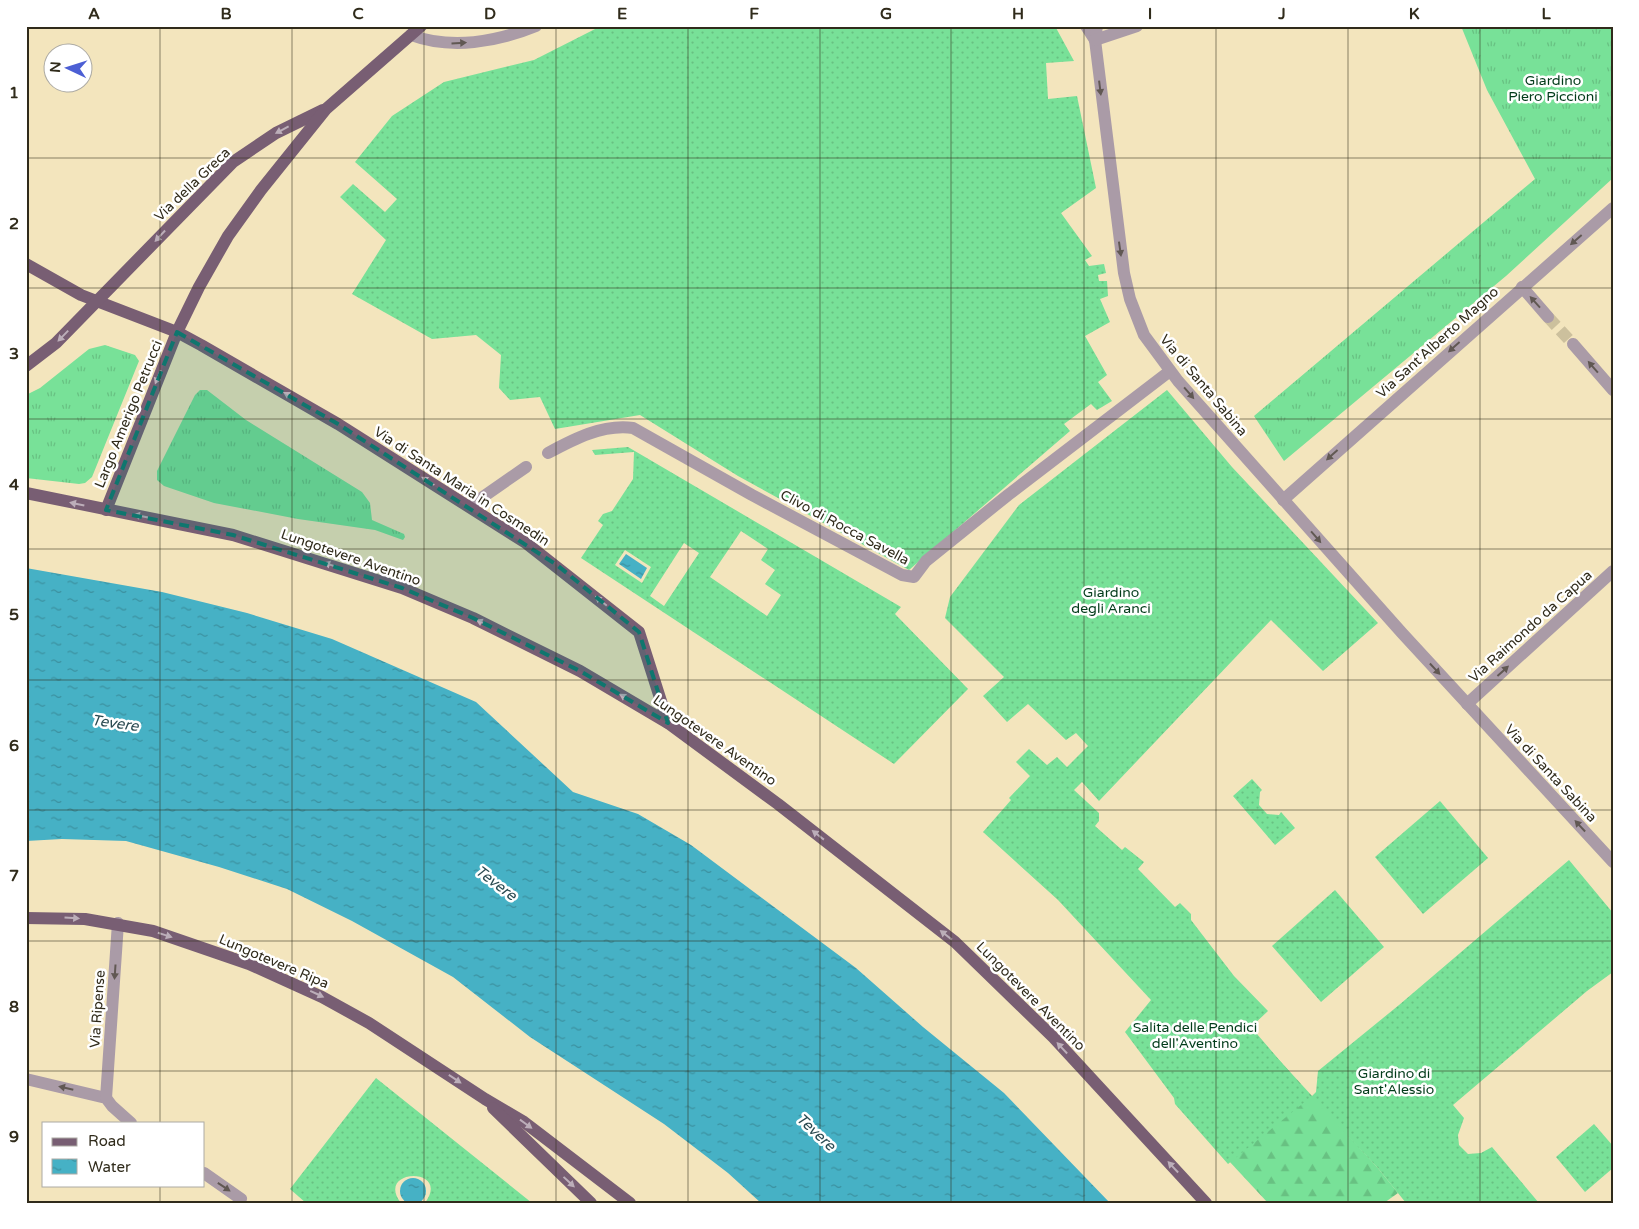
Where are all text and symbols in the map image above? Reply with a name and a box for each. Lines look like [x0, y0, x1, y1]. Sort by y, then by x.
text: A [88, 4, 100, 24]
text: B [220, 4, 232, 24]
text: C [352, 4, 364, 24]
text: D [484, 4, 496, 24]
text: E [617, 4, 627, 24]
text: F [749, 4, 759, 24]
text: G [880, 4, 892, 24]
text: H [1012, 4, 1024, 24]
text: I [1148, 4, 1152, 24]
text: J [1277, 4, 1286, 24]
text: K [1409, 4, 1420, 24]
text: L [1541, 4, 1551, 24]
one-way arrow [451, 38, 467, 46]
north arrow [42, 42, 92, 92]
text: N [47, 61, 64, 73]
park label: Giardino Piero Piccioni [1508, 72, 1598, 105]
one-way arrow [1096, 80, 1104, 96]
text: 1 [9, 83, 19, 103]
one-way arrow [275, 126, 288, 135]
street label: Via della Greca [151, 144, 234, 225]
text: 2 [9, 214, 19, 234]
one-way arrow [154, 230, 166, 242]
one-way arrow [1570, 234, 1582, 245]
one-way arrow [1116, 242, 1124, 258]
street label: Via Sant'Alberto Magno [1373, 283, 1502, 402]
one-way arrow [1529, 297, 1541, 309]
one-way arrow [57, 329, 69, 341]
street label: Via di Santa Sabina [1156, 331, 1251, 440]
street label: Largo Amerigo Petrucci [91, 338, 166, 491]
one-way arrow [1447, 342, 1460, 353]
text: 3 [9, 344, 19, 364]
one-way arrow [1587, 361, 1598, 374]
one-way arrow [154, 370, 162, 384]
one-way arrow [1183, 386, 1194, 399]
one-way arrow [282, 392, 297, 400]
street label: Via di Santa Maria in Cosmedin [371, 423, 553, 550]
one-way arrow [1327, 449, 1339, 461]
text: 4 [9, 475, 19, 495]
one-way arrow [422, 476, 435, 485]
street label: Clivo di Rocca Savella [777, 486, 912, 569]
one-way arrow [70, 500, 85, 508]
one-way arrow [133, 512, 149, 520]
street label: Lungotevere Aventino [279, 526, 423, 589]
one-way arrow [1310, 530, 1321, 543]
one-way arrow [323, 560, 338, 568]
street label: Via Raimondo da Capua [1465, 567, 1595, 686]
park label: Giardino degli Aranci [1071, 584, 1151, 617]
one-way arrow [595, 596, 608, 607]
text: 5 [9, 605, 19, 625]
one-way arrow [476, 618, 490, 626]
one-way arrow [1429, 662, 1440, 675]
one-way arrow [1497, 665, 1509, 677]
street label: Lungotevere Aventino [650, 691, 780, 789]
one-way arrow [620, 694, 633, 703]
water label: Tevere [91, 711, 141, 735]
street label: Via di Santa Sabina [1501, 721, 1600, 826]
text: 6 [9, 736, 19, 756]
one-way arrow [1574, 821, 1586, 833]
one-way arrow [812, 829, 825, 840]
water label: Tevere [472, 862, 521, 905]
text: 7 [9, 866, 19, 886]
one-way arrow [65, 914, 81, 922]
one-way arrow [940, 929, 953, 940]
one-way arrow [158, 931, 173, 939]
street label: Lungotevere Ripa [216, 931, 331, 992]
street label: Lungotevere Aventino [973, 938, 1089, 1054]
one-way arrow [110, 964, 118, 980]
street label: Via Ripense [86, 969, 109, 1049]
one-way arrow [310, 991, 324, 999]
text: 8 [9, 997, 19, 1017]
park label: Salita delle Pendici dell'Aventino [1133, 1019, 1257, 1052]
one-way arrow [1056, 1042, 1068, 1054]
park label: Giardino di Sant'Alessio [1354, 1065, 1434, 1098]
one-way arrow [448, 1074, 462, 1084]
one-way arrow [59, 1084, 74, 1092]
water label: Tevere [793, 1109, 840, 1156]
one-way arrow [519, 1119, 533, 1129]
legend [42, 1122, 205, 1186]
text: 9 [9, 1127, 19, 1147]
text: Road [88, 1132, 126, 1150]
text: Water [88, 1158, 131, 1176]
one-way arrow [1167, 1161, 1179, 1173]
one-way arrow [563, 1176, 575, 1188]
one-way arrow [218, 1182, 231, 1192]

